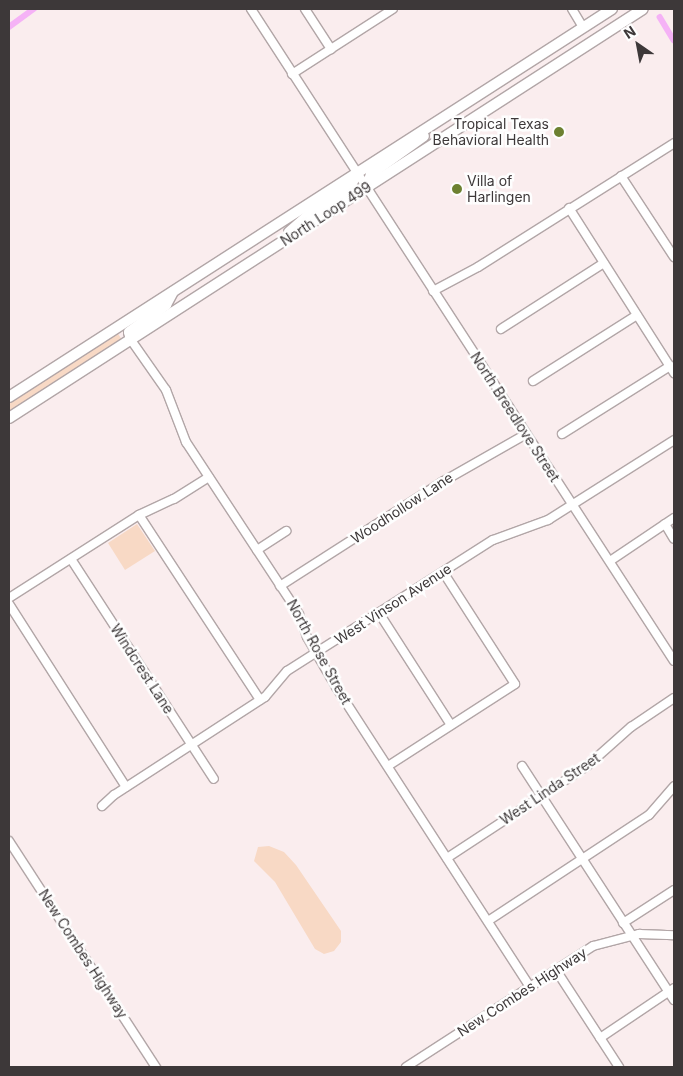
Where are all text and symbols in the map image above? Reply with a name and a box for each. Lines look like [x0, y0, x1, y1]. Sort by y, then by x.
north arrow [613, 20, 663, 70]
text: N [620, 22, 639, 42]
place label: Tropical Texas Behavioral Health [433, 116, 549, 148]
marker: Tropical Texas Behavioral Health [553, 126, 565, 138]
place label: Villa of Harlingen [467, 173, 531, 206]
street label: North Loop 499 [277, 178, 375, 250]
marker: Villa of Harlingen [451, 183, 463, 195]
street label: North Breedlove Street [467, 349, 563, 485]
street label: Woodhollow Lane [348, 469, 456, 547]
street label: West Vinson Avenue [332, 560, 454, 648]
street label: North Rose Street [283, 597, 355, 707]
street label: Windcrest Lane [107, 621, 177, 717]
street label: West Linda Street [497, 749, 603, 829]
street label: New Combes Highway [35, 886, 131, 1022]
street label: New Combes Highway [454, 944, 590, 1040]

